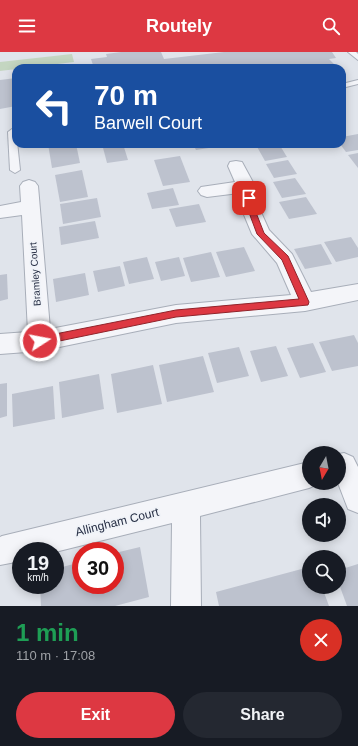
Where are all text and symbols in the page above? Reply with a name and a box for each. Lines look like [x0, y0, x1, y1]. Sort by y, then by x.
icon: menu [16, 15, 38, 37]
icon: search [320, 15, 342, 37]
text: Routely [146, 16, 212, 36]
icon: left [28, 80, 80, 132]
text: 70 m [94, 80, 158, 111]
text: Barwell Court [94, 113, 202, 133]
pin [232, 181, 266, 215]
icon: arrive [238, 187, 260, 209]
street label: Bramley Court [27, 242, 43, 306]
position arrow [19, 320, 61, 362]
north arrow [302, 446, 346, 490]
map controls [302, 446, 346, 594]
button: sound [302, 498, 346, 542]
street label: Allingham Court [74, 505, 161, 539]
speed limit sign: 30 [72, 542, 124, 594]
button: search [302, 550, 346, 594]
text: 19 [27, 552, 49, 574]
text: km/h [27, 572, 49, 583]
text: 1 min [16, 619, 79, 646]
button: close [300, 619, 342, 661]
text: 110 m · 17:08 [16, 648, 95, 663]
button: Exit [16, 692, 175, 738]
button: Share [183, 692, 342, 738]

